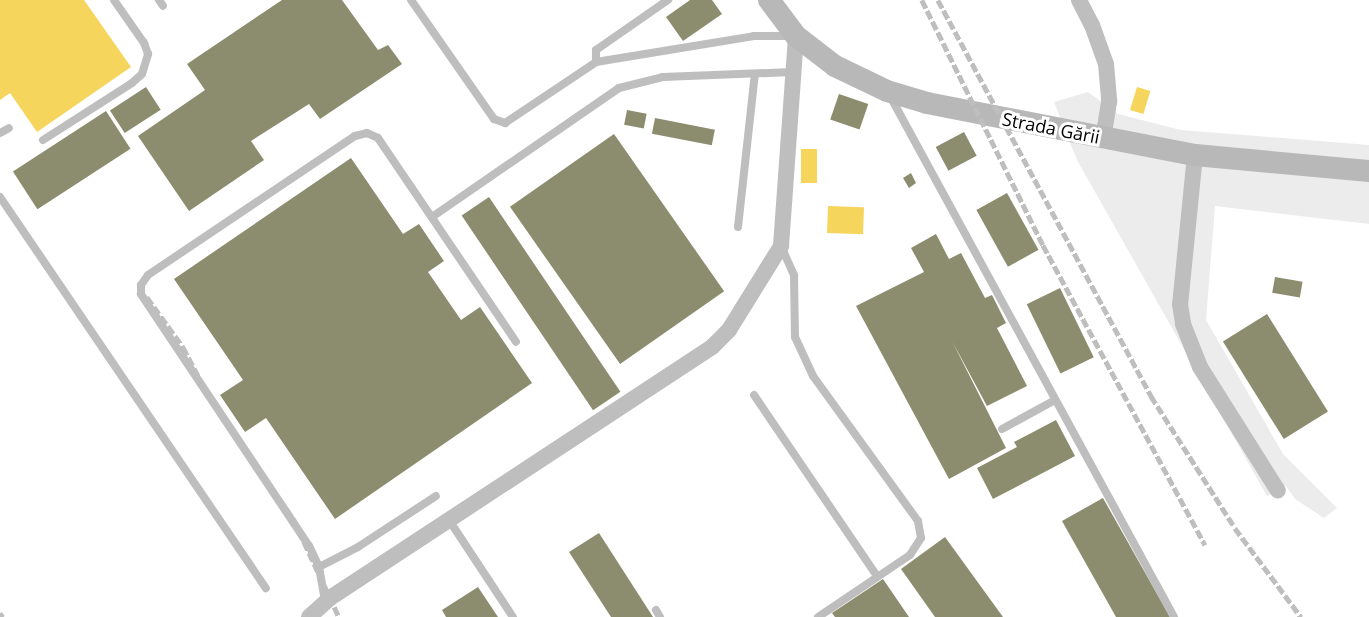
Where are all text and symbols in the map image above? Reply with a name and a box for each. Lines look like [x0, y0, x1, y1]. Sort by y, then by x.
street label: Strada Gării [1000, 108, 1102, 148]

